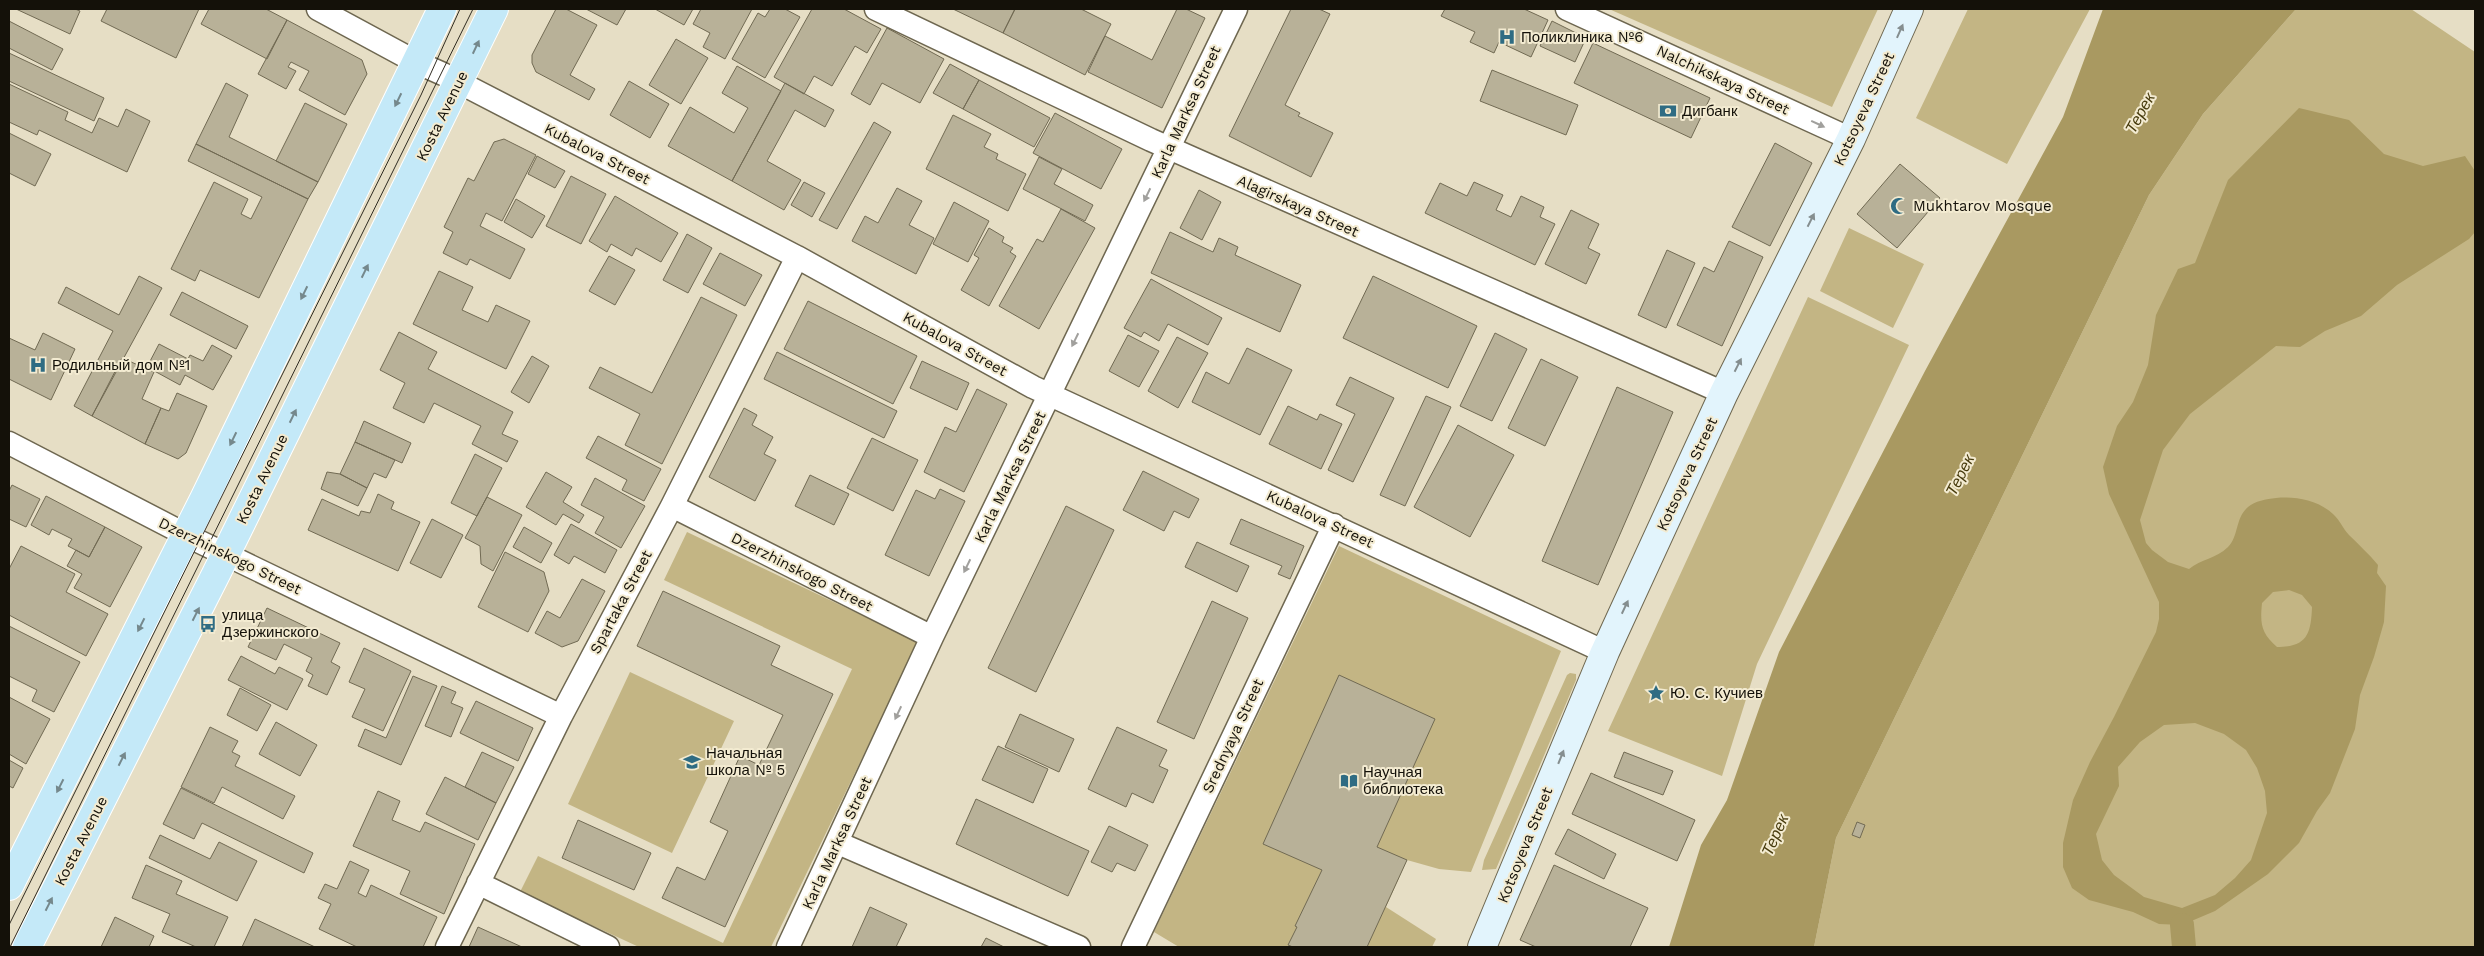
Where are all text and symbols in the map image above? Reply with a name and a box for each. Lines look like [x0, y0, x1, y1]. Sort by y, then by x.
one-way arrow [1896, 24, 1904, 38]
hospital icon: Поликлиника №6 [1497, 27, 1517, 47]
place label: Поликлиника №6 [1521, 28, 1643, 46]
one-way arrow [472, 39, 480, 54]
street label: Nalchikskaya Street [1654, 41, 1793, 119]
street label: Karla Marksa Street [1147, 42, 1225, 181]
street label: Kotsoyeva Street [1830, 49, 1898, 169]
street label: Kosta Avenue [412, 68, 472, 164]
water label: Терек [2121, 88, 2160, 137]
one-way arrow [394, 93, 402, 107]
bank icon: Дигбанк [1658, 101, 1678, 121]
place label: Дигбанк [1682, 102, 1738, 120]
street label: Kubalova Street [541, 120, 653, 189]
one-way arrow [1811, 120, 1825, 128]
street label: Alagirskaya Street [1234, 171, 1362, 241]
one-way arrow [1143, 188, 1151, 202]
mosque icon: Mukhtarov Mosque [1889, 196, 1909, 216]
place label: Mukhtarov Mosque [1913, 197, 2052, 215]
one-way arrow [1807, 212, 1815, 227]
one-way arrow [361, 264, 369, 278]
one-way arrow [300, 286, 308, 300]
street label: Kubalova Street [900, 308, 1011, 380]
one-way arrow [1071, 333, 1079, 347]
hospital icon: Родильный дом №1 [28, 355, 48, 375]
place label: Родильный дом №1 [52, 356, 190, 374]
one-way arrow [1734, 358, 1742, 372]
street label: Karla Marksa Street [970, 408, 1050, 546]
one-way arrow [289, 409, 297, 424]
street label: Kotsoyeva Street [1653, 414, 1721, 534]
street label: Kosta Avenue [232, 431, 292, 527]
one-way arrow [229, 432, 237, 447]
water label: Терек [1942, 450, 1979, 499]
street label: Kubalova Street [1264, 486, 1377, 552]
street label: Dzerzhinskogo Street [156, 514, 305, 599]
street label: Dzerzhinskogo Street [728, 528, 876, 616]
street label: Spartaka Street [586, 547, 656, 657]
one-way arrow [962, 558, 971, 573]
one-way arrow [1622, 600, 1630, 614]
place label: улица Дзержинского [222, 606, 319, 641]
one-way arrow [192, 607, 200, 621]
bus stop icon: улица Дзержинского [198, 614, 218, 634]
one-way arrow [137, 618, 145, 632]
street label: Srednyaya Street [1199, 675, 1268, 796]
place icon: Ю. С. Кучиев [1646, 683, 1666, 703]
place label: Ю. С. Кучиев [1670, 684, 1763, 702]
one-way arrow [893, 706, 901, 720]
place label: Начальная школа № 5 [706, 744, 785, 779]
one-way arrow [1558, 750, 1566, 764]
one-way arrow [118, 752, 126, 766]
school or university icon: Начальная школа № 5 [682, 752, 702, 772]
place label: Научная библиотека [1363, 763, 1444, 798]
library icon: Научная библиотека [1339, 771, 1359, 791]
street label: Karla Marksa Street [798, 773, 876, 912]
one-way arrow [56, 778, 64, 793]
street label: Kotsoyeva Street [1494, 784, 1557, 906]
street label: Kosta Avenue [51, 793, 111, 889]
water label: Терек [1757, 810, 1793, 859]
one-way arrow [45, 897, 53, 911]

